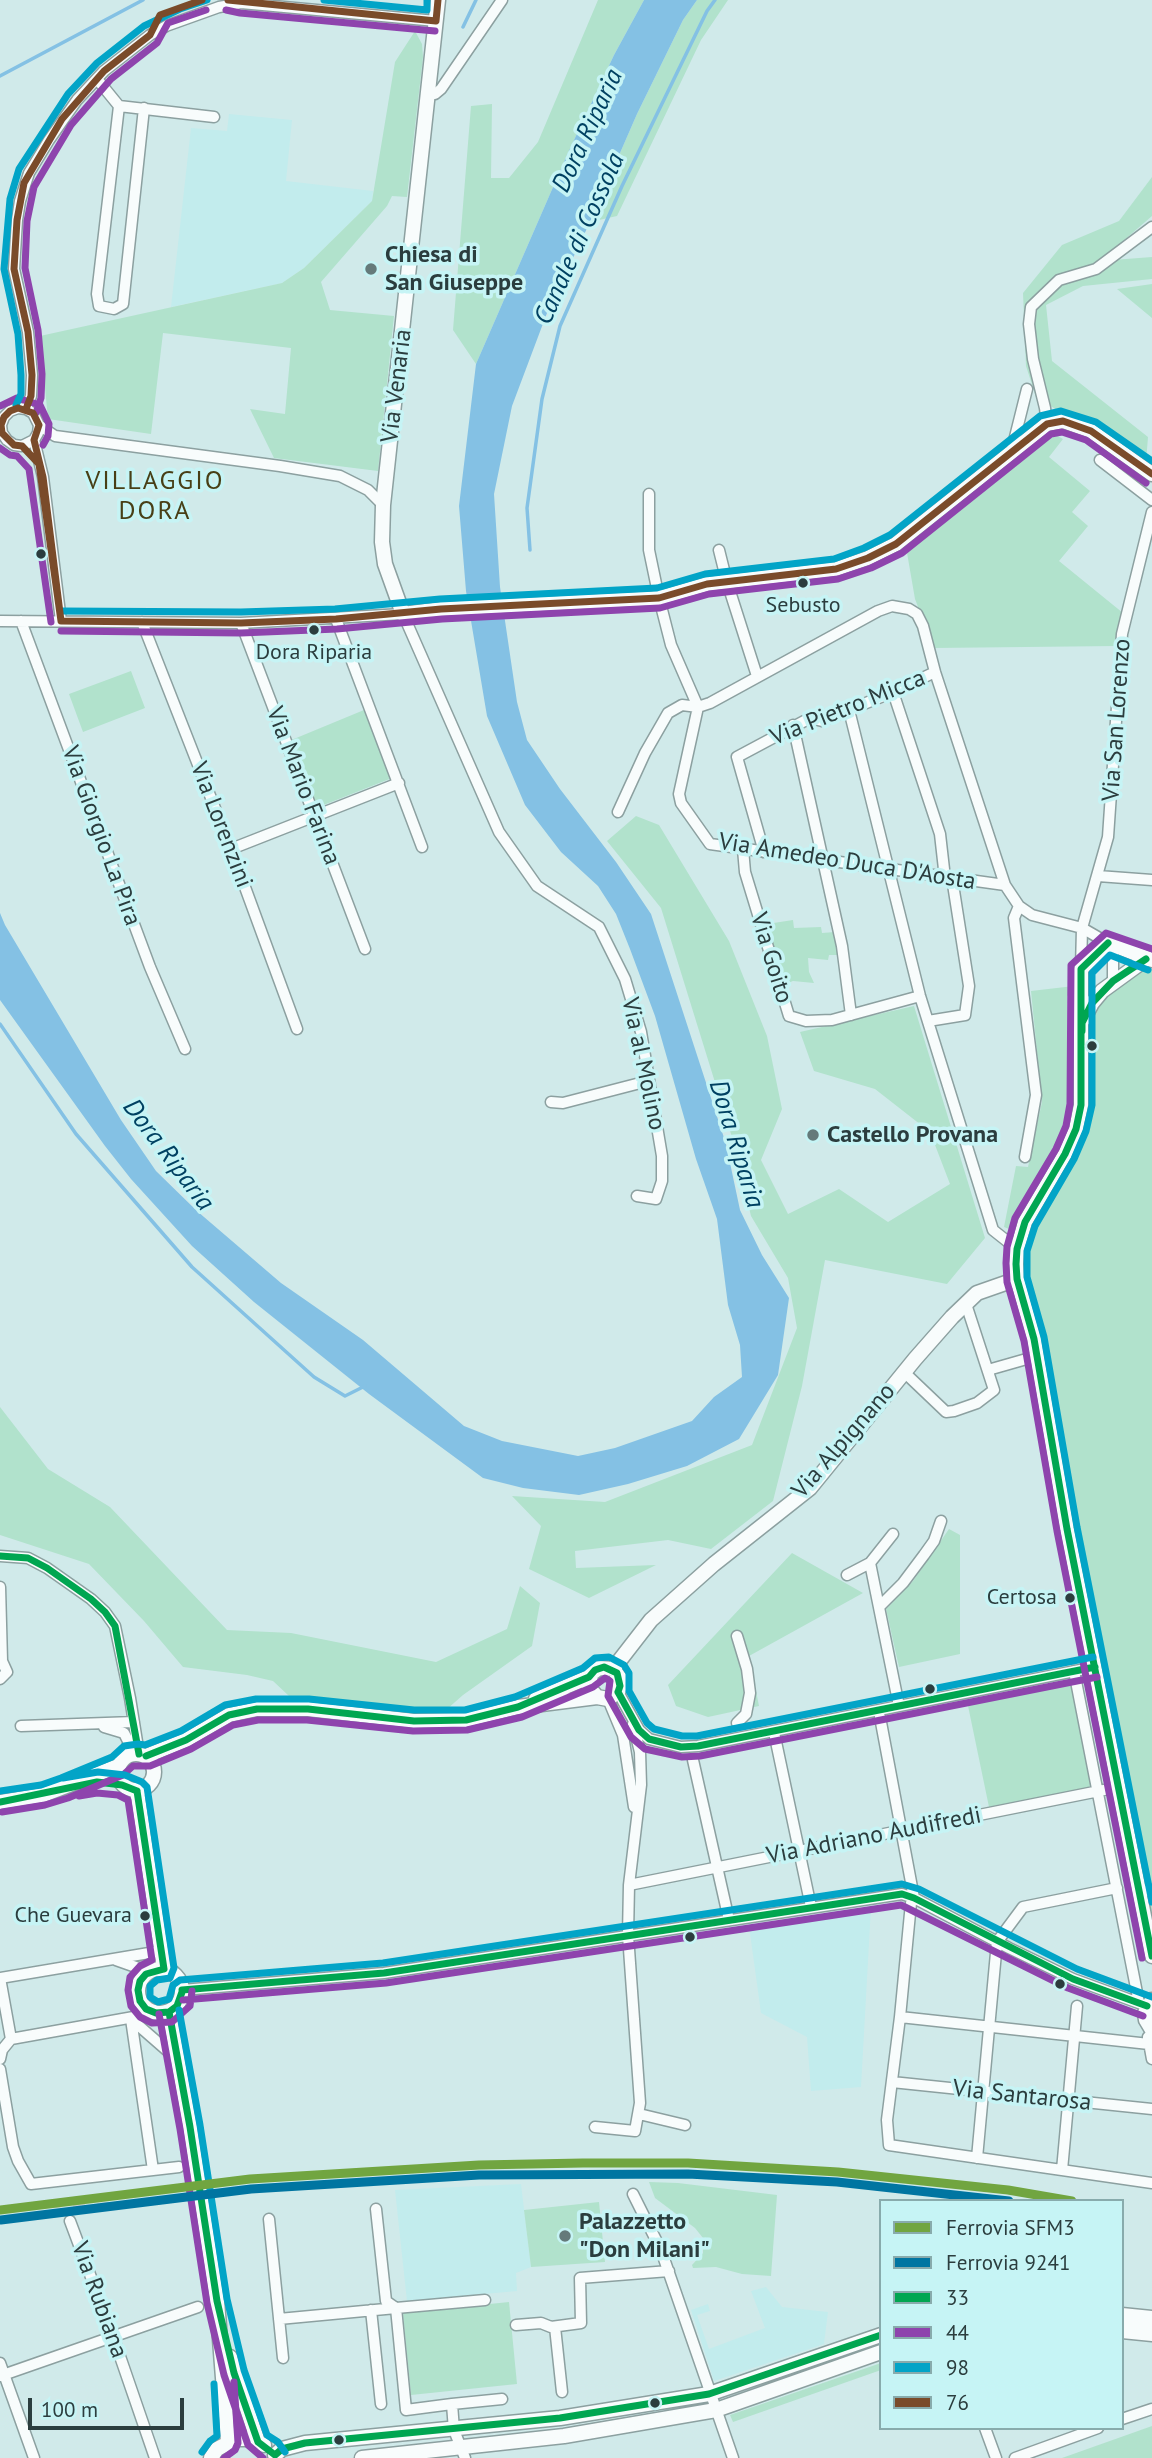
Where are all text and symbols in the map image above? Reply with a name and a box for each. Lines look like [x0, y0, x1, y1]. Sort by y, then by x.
water label: Dora Riparia [546, 65, 630, 197]
water label: Canale di Cossola [528, 148, 632, 330]
place label: Chiesa di San Giuseppe [385, 241, 523, 297]
marker: Chiesa di San Giuseppe [363, 261, 379, 277]
street label: Via Venaria [376, 328, 418, 444]
district label: VILLAGGIO DORA [87, 466, 223, 528]
unlabelled marker [34, 547, 48, 561]
marker: Sebusto [796, 576, 810, 590]
place label: Sebusto [766, 593, 840, 619]
marker: Dora Riparia [307, 623, 321, 637]
street label: Via San Lorenzo [1097, 638, 1137, 802]
place label: Dora Riparia [256, 640, 372, 666]
street label: Via Pietro Micca [766, 664, 930, 752]
street label: Via Mario Farina [260, 703, 346, 869]
street label: Via Giorgio La Pira [55, 742, 147, 930]
street label: Via Lorenzini [184, 758, 258, 892]
street label: Via Amedeo Duca D'Aosta [716, 827, 978, 897]
street label: Via Goito [744, 909, 798, 1007]
street label: Via al Molino [615, 995, 671, 1133]
unlabelled marker [1085, 1039, 1099, 1053]
water label: Dora Riparia [702, 1076, 770, 1212]
water label: Dora Riparia [116, 1093, 220, 1217]
place label: Castello Provana [827, 1121, 998, 1149]
marker: Castello Provana [805, 1127, 821, 1143]
street label: Via Alpignano [786, 1378, 902, 1504]
place label: Certosa [987, 1585, 1057, 1611]
marker: Certosa [1063, 1591, 1077, 1605]
unlabelled marker [923, 1682, 937, 1696]
street label: Via Adriano Audifredi [764, 1801, 984, 1871]
place label: Che Guevara [14, 1903, 132, 1929]
marker: Che Guevara [138, 1909, 152, 1923]
unlabelled marker [683, 1930, 697, 1944]
unlabelled marker [1053, 1977, 1067, 1991]
street label: Via Santarosa [951, 2074, 1093, 2118]
legend [879, 2199, 1124, 2430]
place label: Palazzetto "Don Milani" [579, 2208, 710, 2264]
text: Ferrovia SFM3 [946, 2214, 1075, 2241]
marker: Palazzetto "Don Milani" [557, 2228, 573, 2244]
street label: Via Rubiana [65, 2238, 133, 2362]
text: Ferrovia 9241 [946, 2249, 1070, 2276]
text: 33 [946, 2284, 969, 2311]
text: 44 [946, 2319, 969, 2346]
text: 98 [946, 2354, 969, 2381]
scale bar [32, 2384, 187, 2428]
text: 76 [946, 2389, 969, 2416]
text: 100 m [41, 2396, 98, 2423]
unlabelled marker [648, 2396, 662, 2410]
unlabelled marker [332, 2433, 346, 2447]

